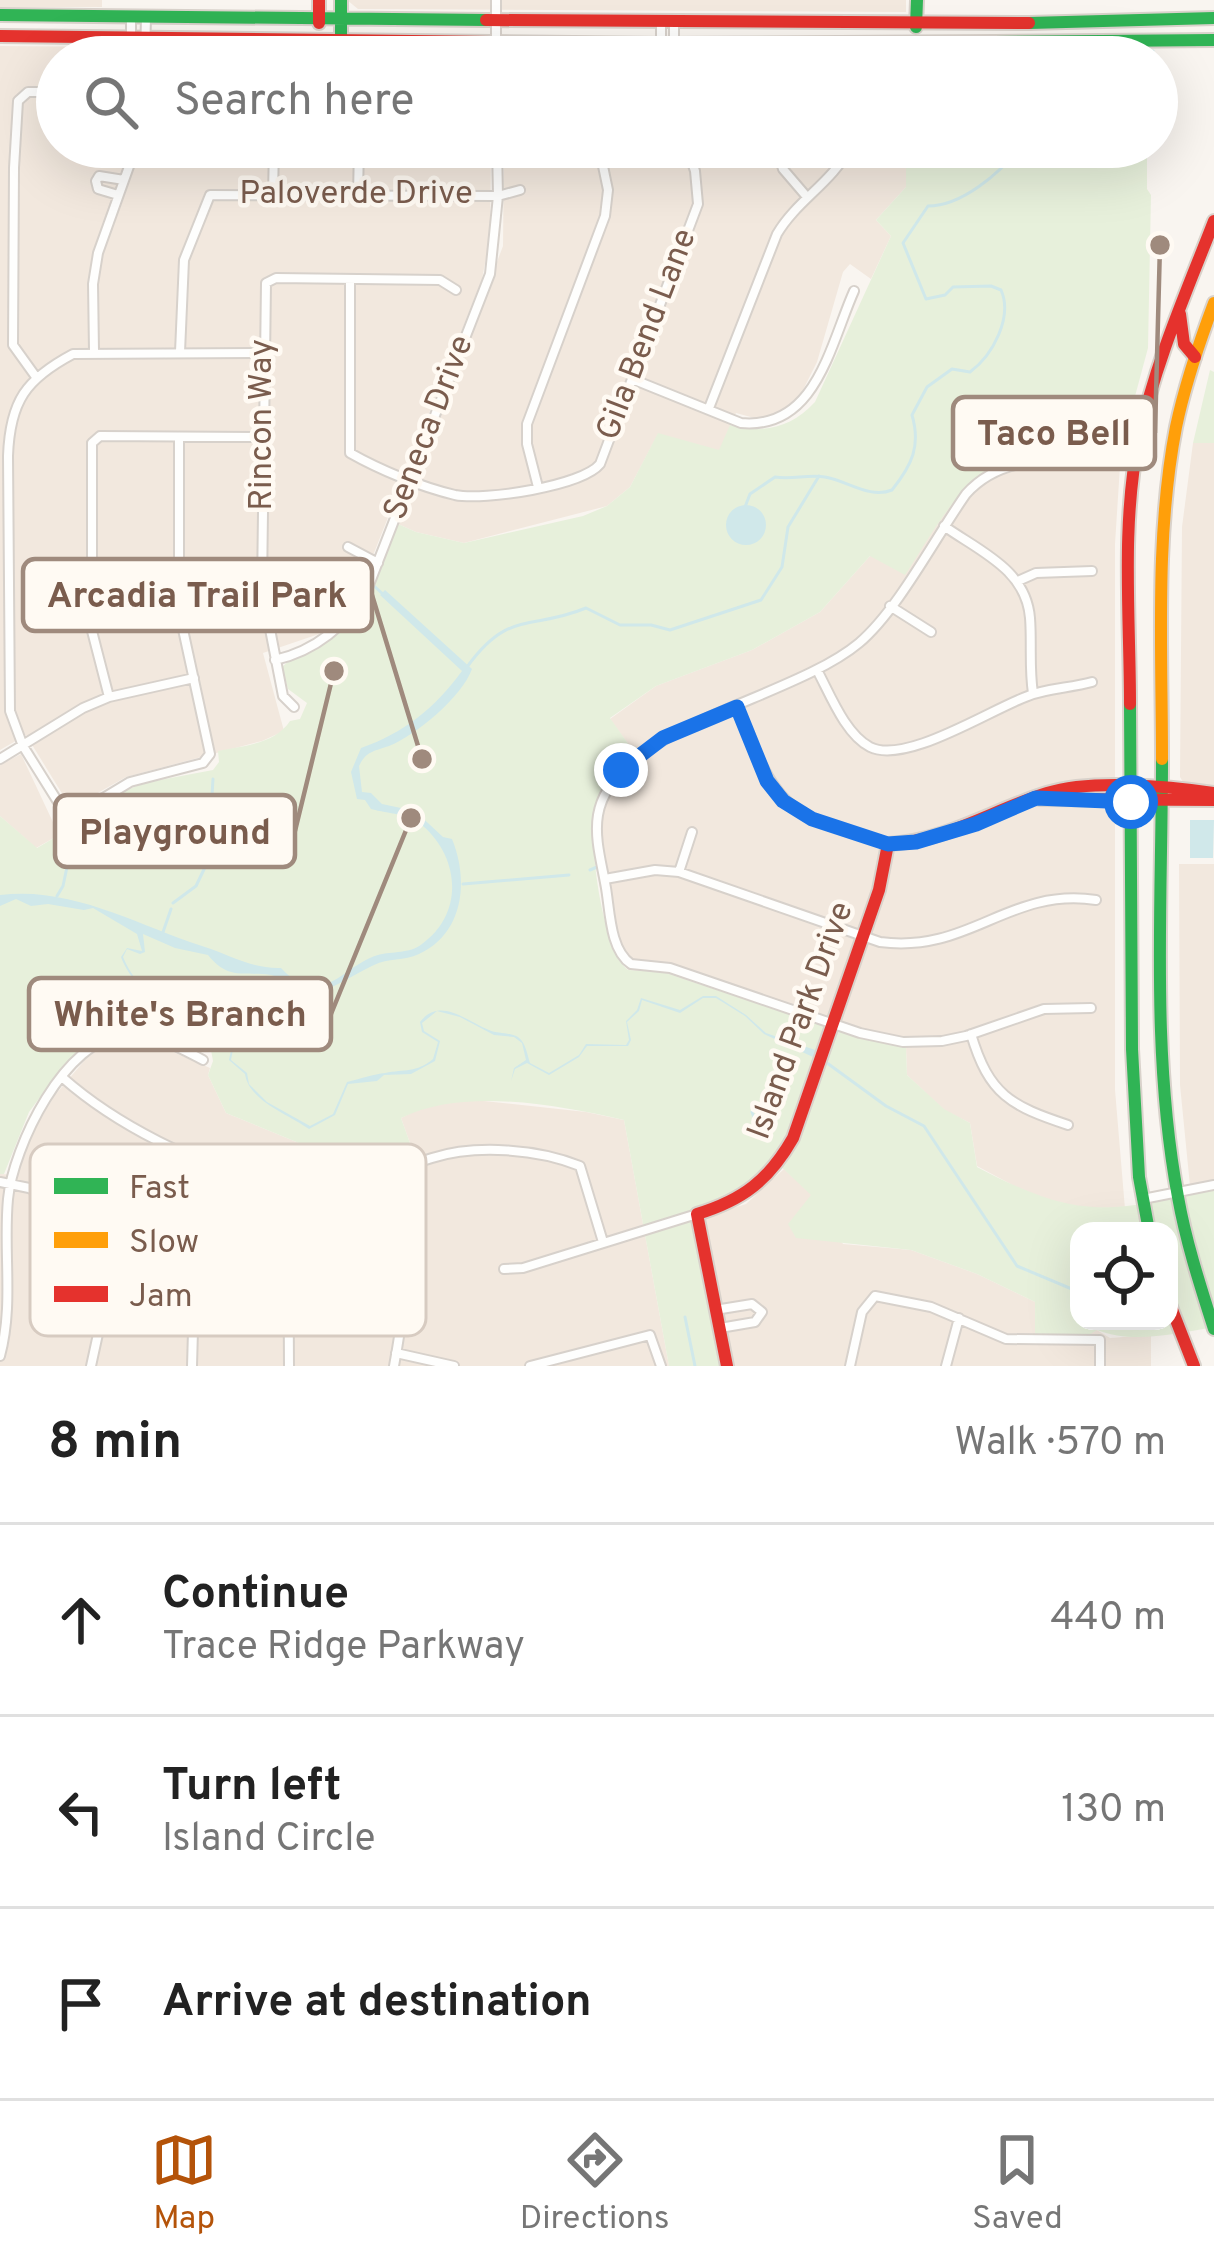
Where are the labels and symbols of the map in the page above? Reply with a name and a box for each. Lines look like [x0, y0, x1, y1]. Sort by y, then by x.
street label: Paloverde Drive [239, 174, 473, 216]
street label: Gila Bend Lane [588, 223, 708, 447]
street label: Seneca Drive [376, 330, 484, 526]
street label: Rincon Way [242, 339, 284, 511]
callout: Taco Bell [953, 397, 1155, 469]
text: Taco Bell [977, 413, 1131, 459]
callout: Arcadia Trail Park [23, 559, 372, 631]
text: Arcadia Trail Park [47, 575, 347, 621]
route end [594, 743, 648, 797]
route start [1104, 775, 1158, 829]
callout: Playground [55, 795, 295, 867]
text: Playground [79, 812, 271, 858]
street label: Island Park Drive [740, 896, 864, 1146]
callout: White's Branch [29, 978, 331, 1050]
text: White's Branch [53, 994, 307, 1040]
legend [30, 1144, 426, 1336]
text: Fast [129, 1169, 190, 1211]
text: Slow [129, 1223, 199, 1265]
text: Jam [129, 1277, 193, 1319]

